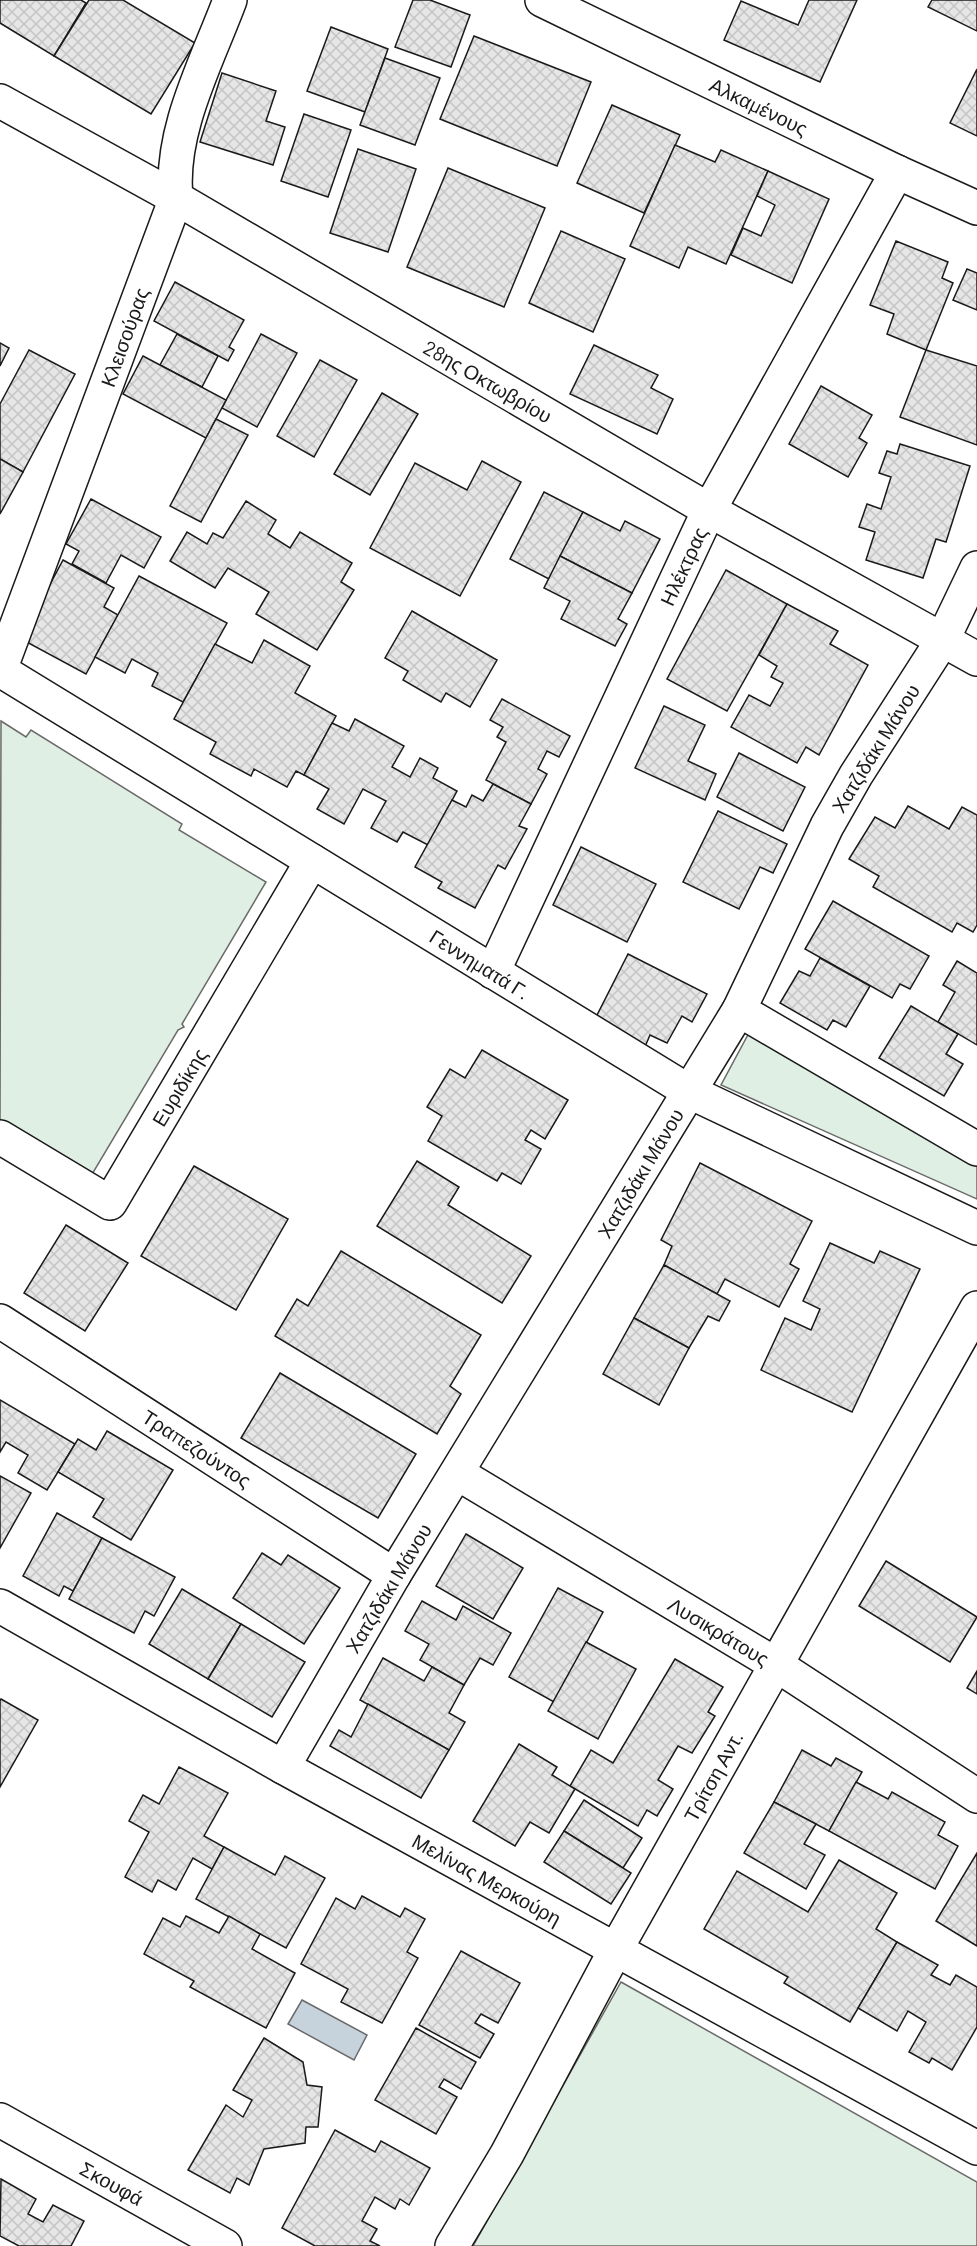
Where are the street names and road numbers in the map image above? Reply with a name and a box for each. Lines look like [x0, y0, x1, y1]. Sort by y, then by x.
street label: Αλκαμένους [706, 72, 812, 140]
street label: Κλεισούρας [95, 284, 153, 390]
street label: 28ης Οκτωβρίου [420, 335, 556, 427]
street label: Ηλέκτρας [654, 523, 712, 609]
street label: Χατζιδάκι Μάνου [826, 679, 924, 817]
street label: Γεννηματά Γ. [426, 924, 534, 1004]
street label: Ευριδίκης [146, 1043, 212, 1130]
street label: Χατζιδάκι Μάνου [592, 1104, 688, 1242]
street label: Τραπεζούντος [138, 1404, 256, 1492]
street label: Χατζιδάκι Μάνου [340, 1519, 436, 1657]
street label: Λυσικράτους [664, 1592, 774, 1671]
street label: Τρίτση Αντ. [678, 1727, 748, 1825]
street label: Μελίνας Μερκούρη [408, 1828, 566, 1930]
street label: Σκουφά [76, 2156, 148, 2210]

